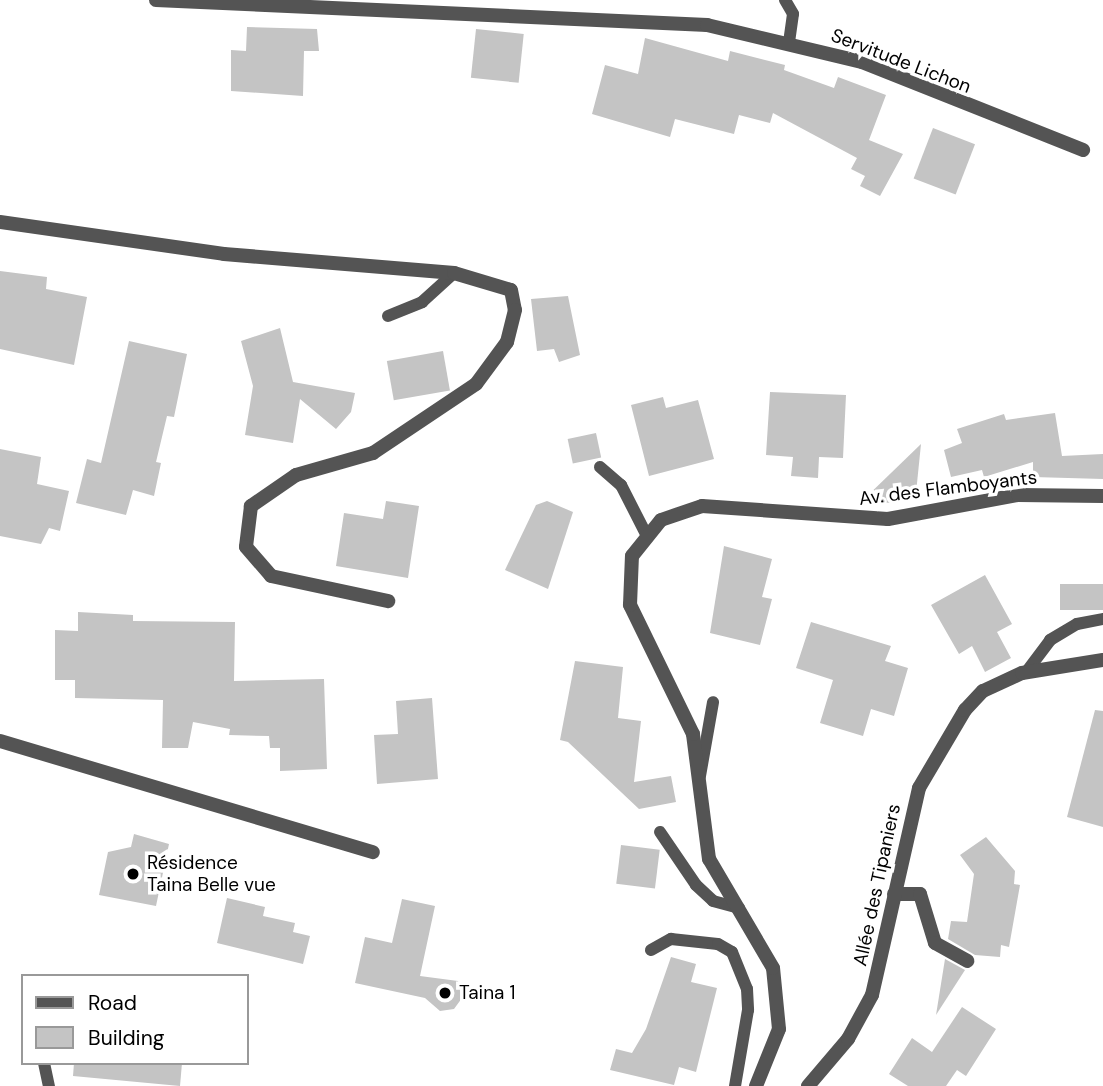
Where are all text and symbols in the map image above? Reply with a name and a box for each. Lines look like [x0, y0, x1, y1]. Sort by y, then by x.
street label: Servitude Lichon [828, 24, 974, 98]
street label: Av. des Flamboyants [858, 466, 1038, 510]
street label: Allée des Tipaniers [849, 802, 905, 968]
place label: Résidence Taina Belle vue [147, 852, 276, 896]
marker: Résidence Taina Belle vue [125, 866, 141, 882]
legend [21, 974, 248, 1065]
place label: Taina 1 [459, 982, 515, 1004]
marker: Taina 1 [437, 985, 453, 1001]
text: Road [88, 989, 137, 1017]
text: Building [88, 1024, 164, 1052]

